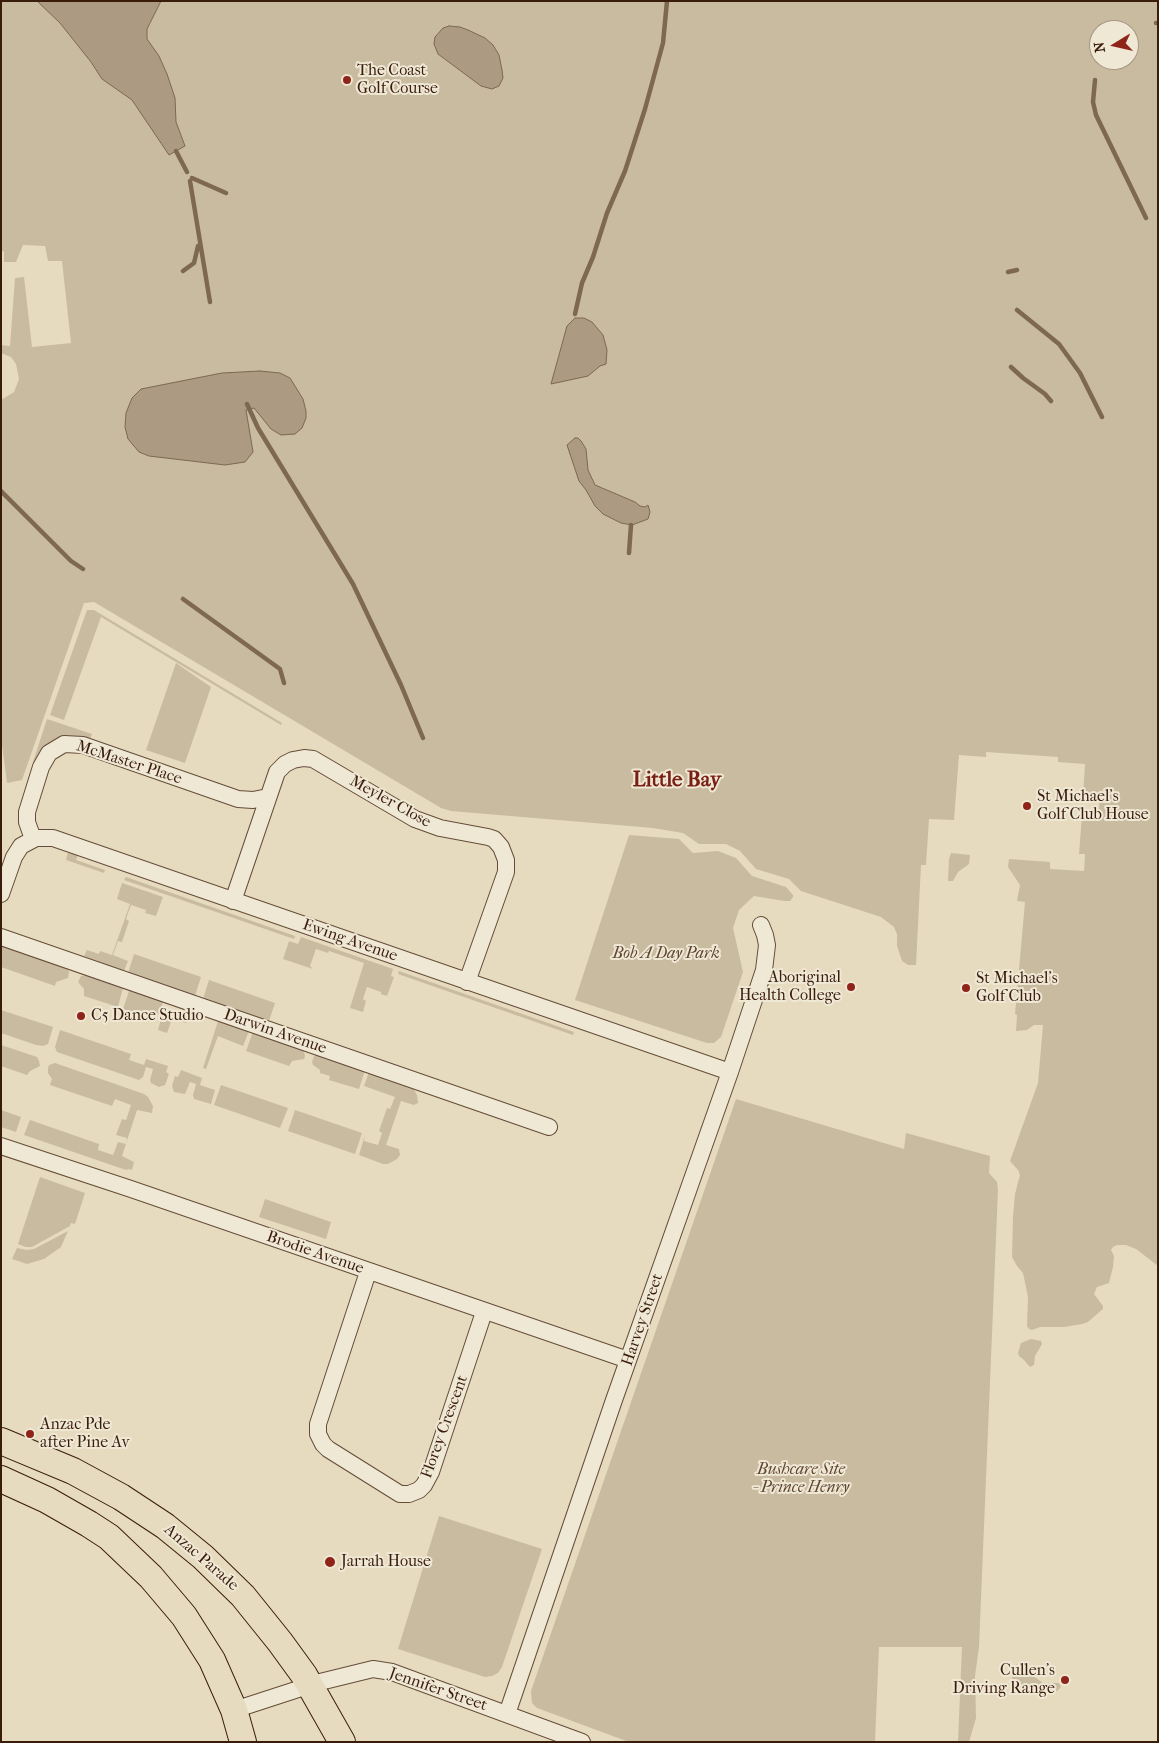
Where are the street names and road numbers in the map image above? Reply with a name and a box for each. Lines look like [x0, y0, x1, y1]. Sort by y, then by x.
street label: McMaster Place [74, 737, 184, 789]
street label: Meyler Close [346, 772, 434, 832]
street label: Ewing Avenue [300, 916, 400, 966]
street label: Darwin Avenue [221, 1005, 329, 1059]
street label: Brodie Avenue [264, 1227, 366, 1279]
street label: Harvey Street [618, 1271, 668, 1369]
street label: Florey Crescent [417, 1373, 473, 1481]
street label: Anzac Parade [160, 1520, 242, 1596]
street label: Jennifer Street [387, 1664, 489, 1716]

